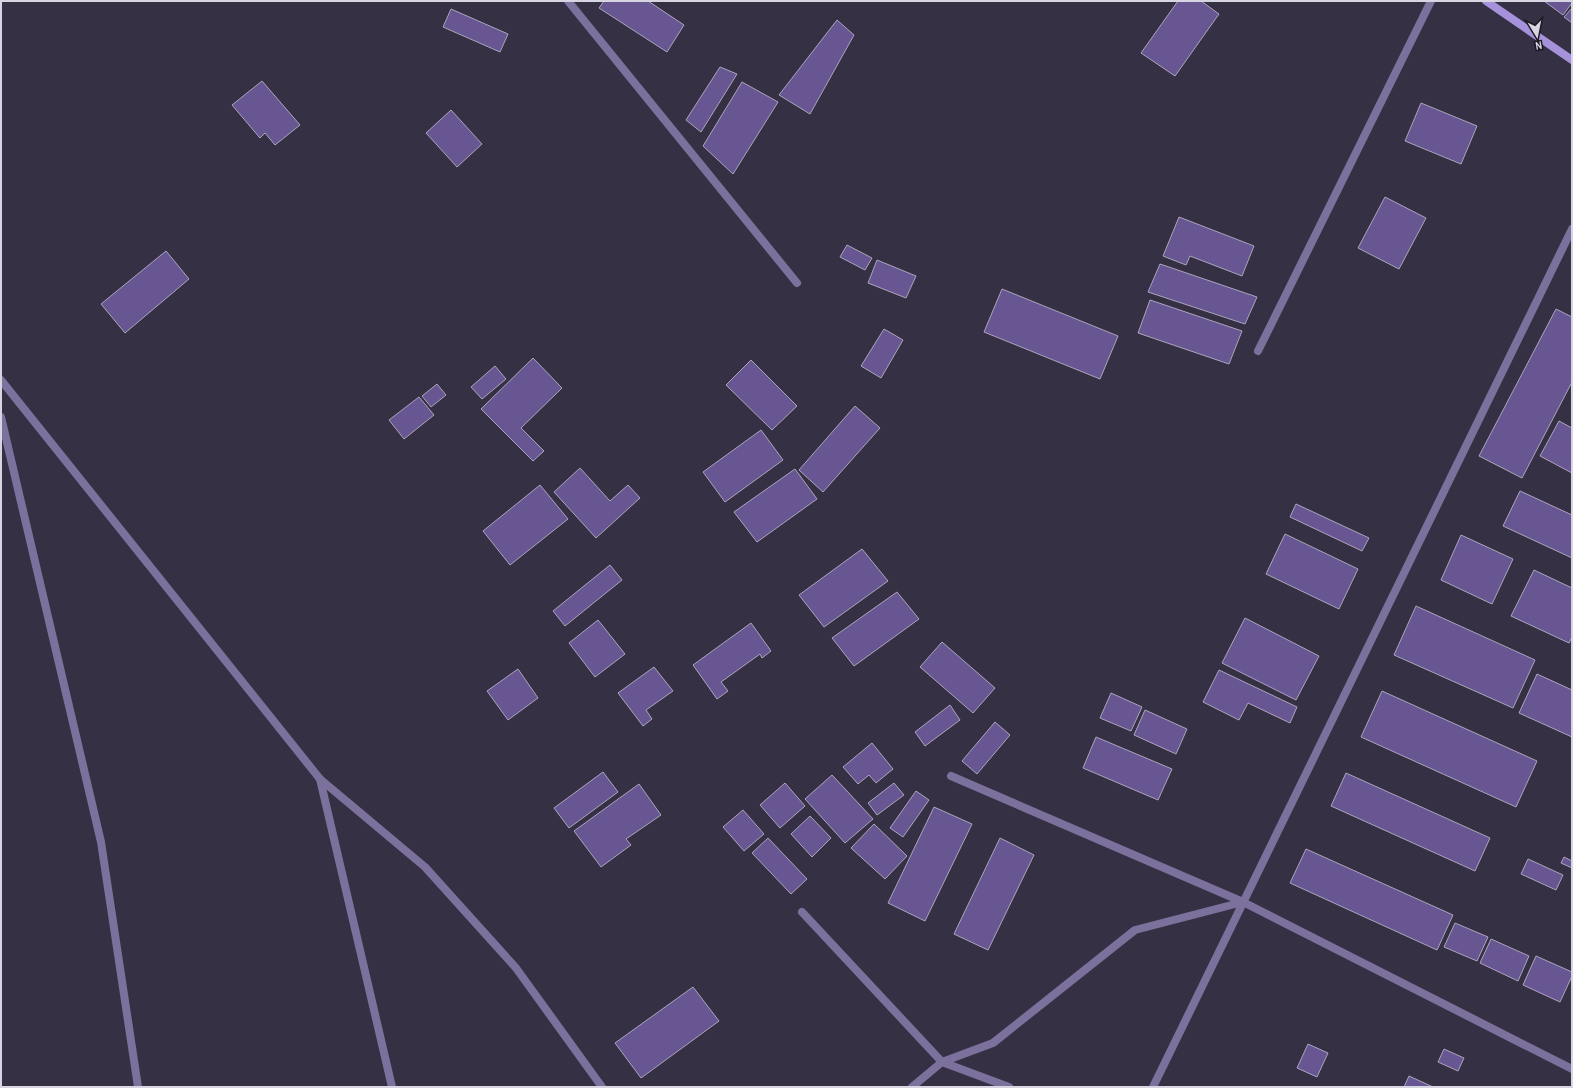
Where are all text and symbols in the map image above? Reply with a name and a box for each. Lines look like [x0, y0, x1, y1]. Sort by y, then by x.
north arrow [1517, 16, 1557, 56]
text: N [1534, 38, 1543, 53]

